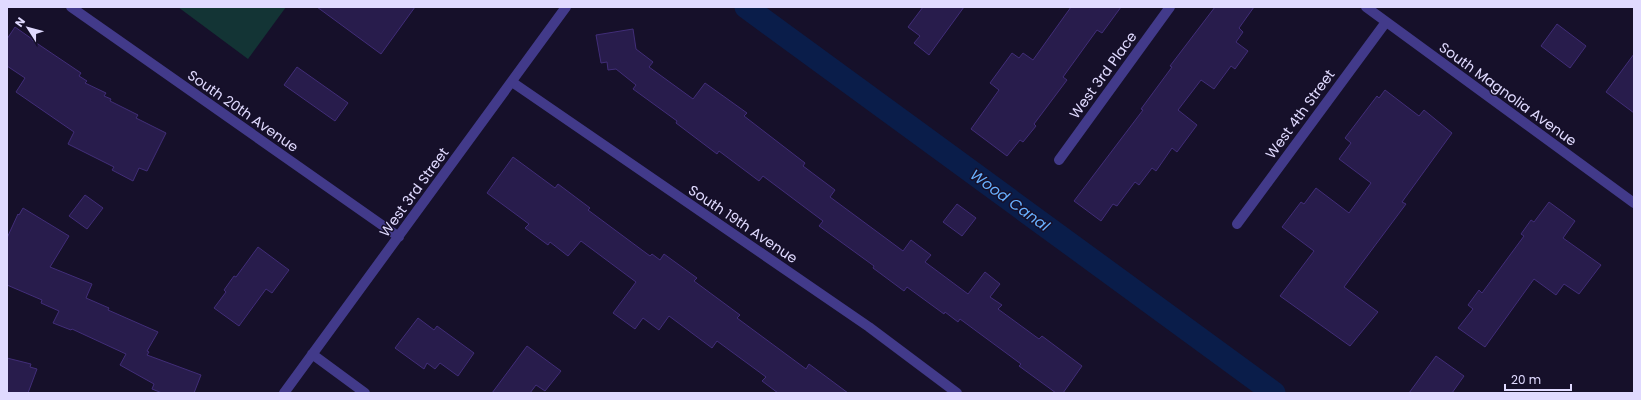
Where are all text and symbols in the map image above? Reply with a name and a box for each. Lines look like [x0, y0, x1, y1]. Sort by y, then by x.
north arrow [8, 8, 48, 48]
text: N [11, 14, 29, 30]
street label: West 3rd Place [1065, 27, 1142, 123]
street label: South Magnolia Avenue [1435, 37, 1581, 151]
street label: South 20th Avenue [184, 65, 303, 157]
street label: West 4th Street [1261, 65, 1339, 163]
street label: West 3rd Street [375, 143, 453, 241]
water label: Wood Canal [966, 164, 1054, 236]
street label: South 19th Avenue [685, 180, 802, 268]
scale bar [1505, 366, 1571, 392]
text: 20 m [1511, 371, 1541, 388]

